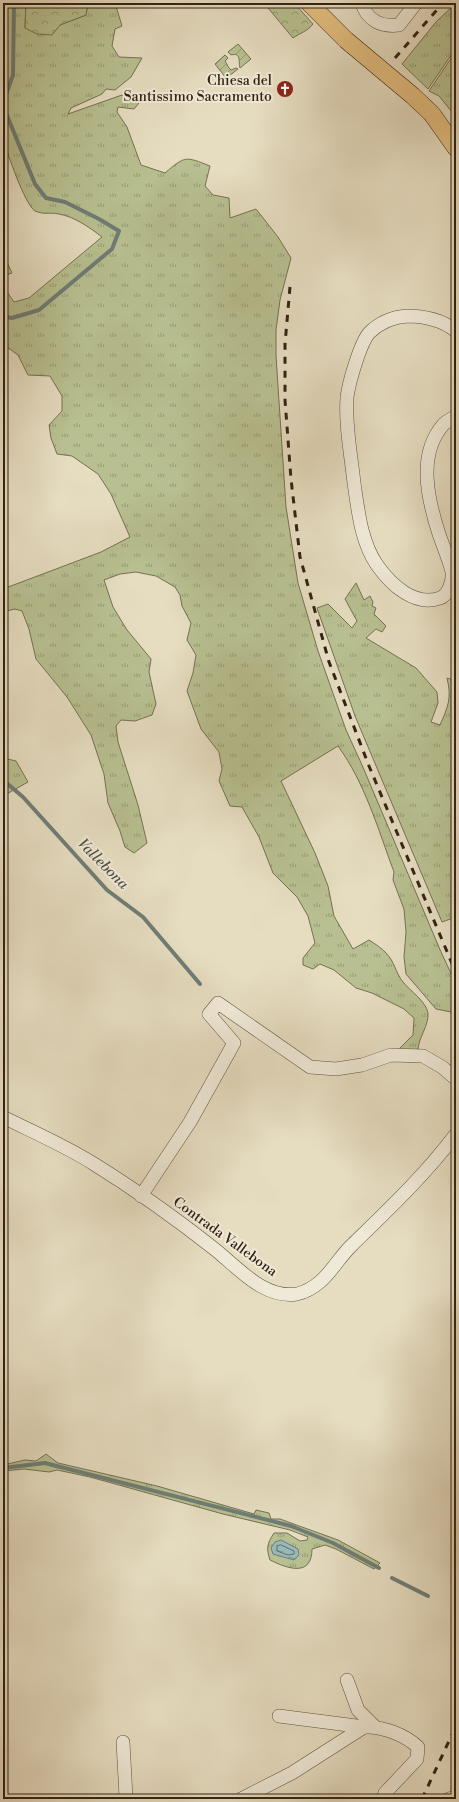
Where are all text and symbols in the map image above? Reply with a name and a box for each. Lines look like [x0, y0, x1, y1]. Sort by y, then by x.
place label: Chiesa del Santissimo Sacramento [123, 72, 272, 106]
church icon: Chiesa del Santissimo Sacramento [275, 79, 295, 99]
water label: Vallebona [73, 834, 133, 894]
street label: Contrada Vallebona [169, 1193, 281, 1281]

